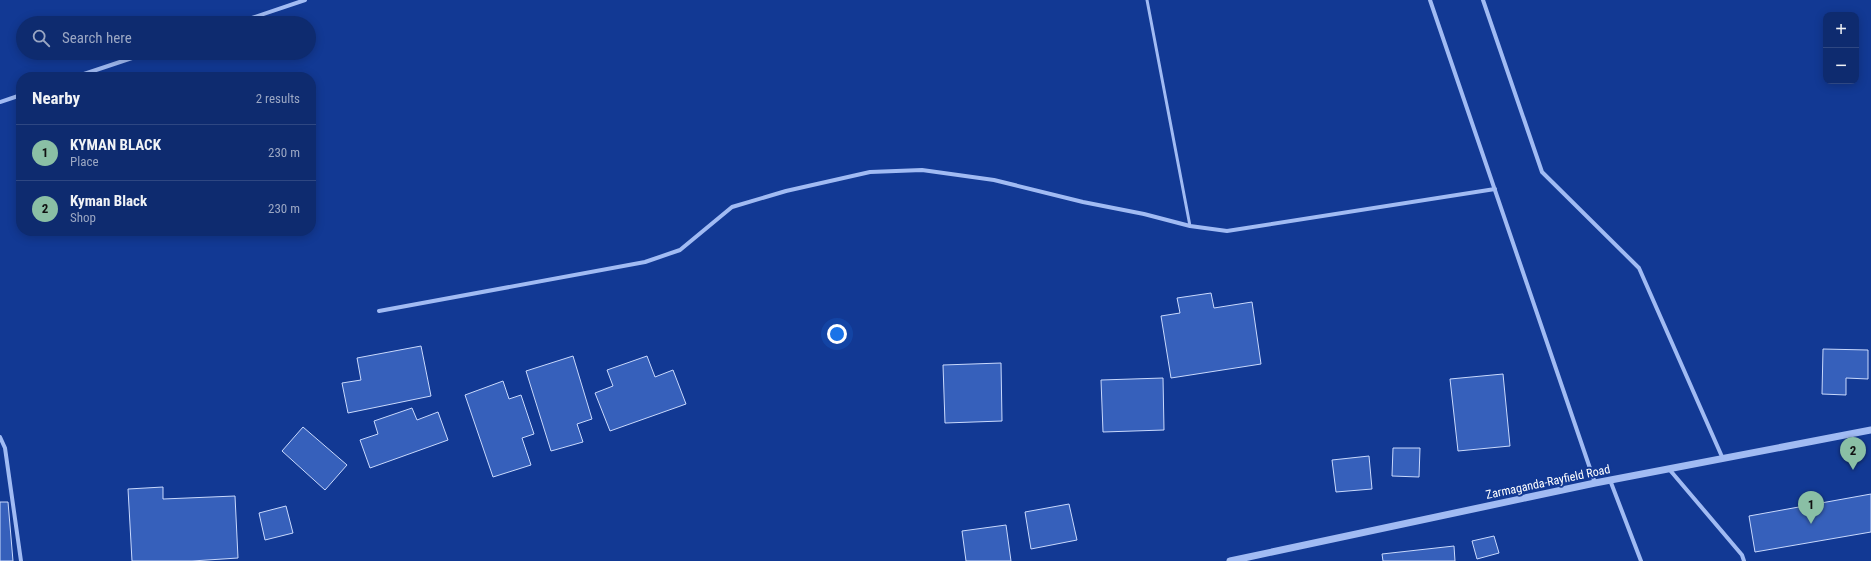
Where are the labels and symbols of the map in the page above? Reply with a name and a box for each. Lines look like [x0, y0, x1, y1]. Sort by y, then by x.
your location [827, 324, 847, 344]
pin: 2 [1840, 437, 1866, 470]
street label: Zarmaganda-Rayfield Road [1485, 462, 1611, 502]
pin: 1 [1798, 491, 1824, 524]

